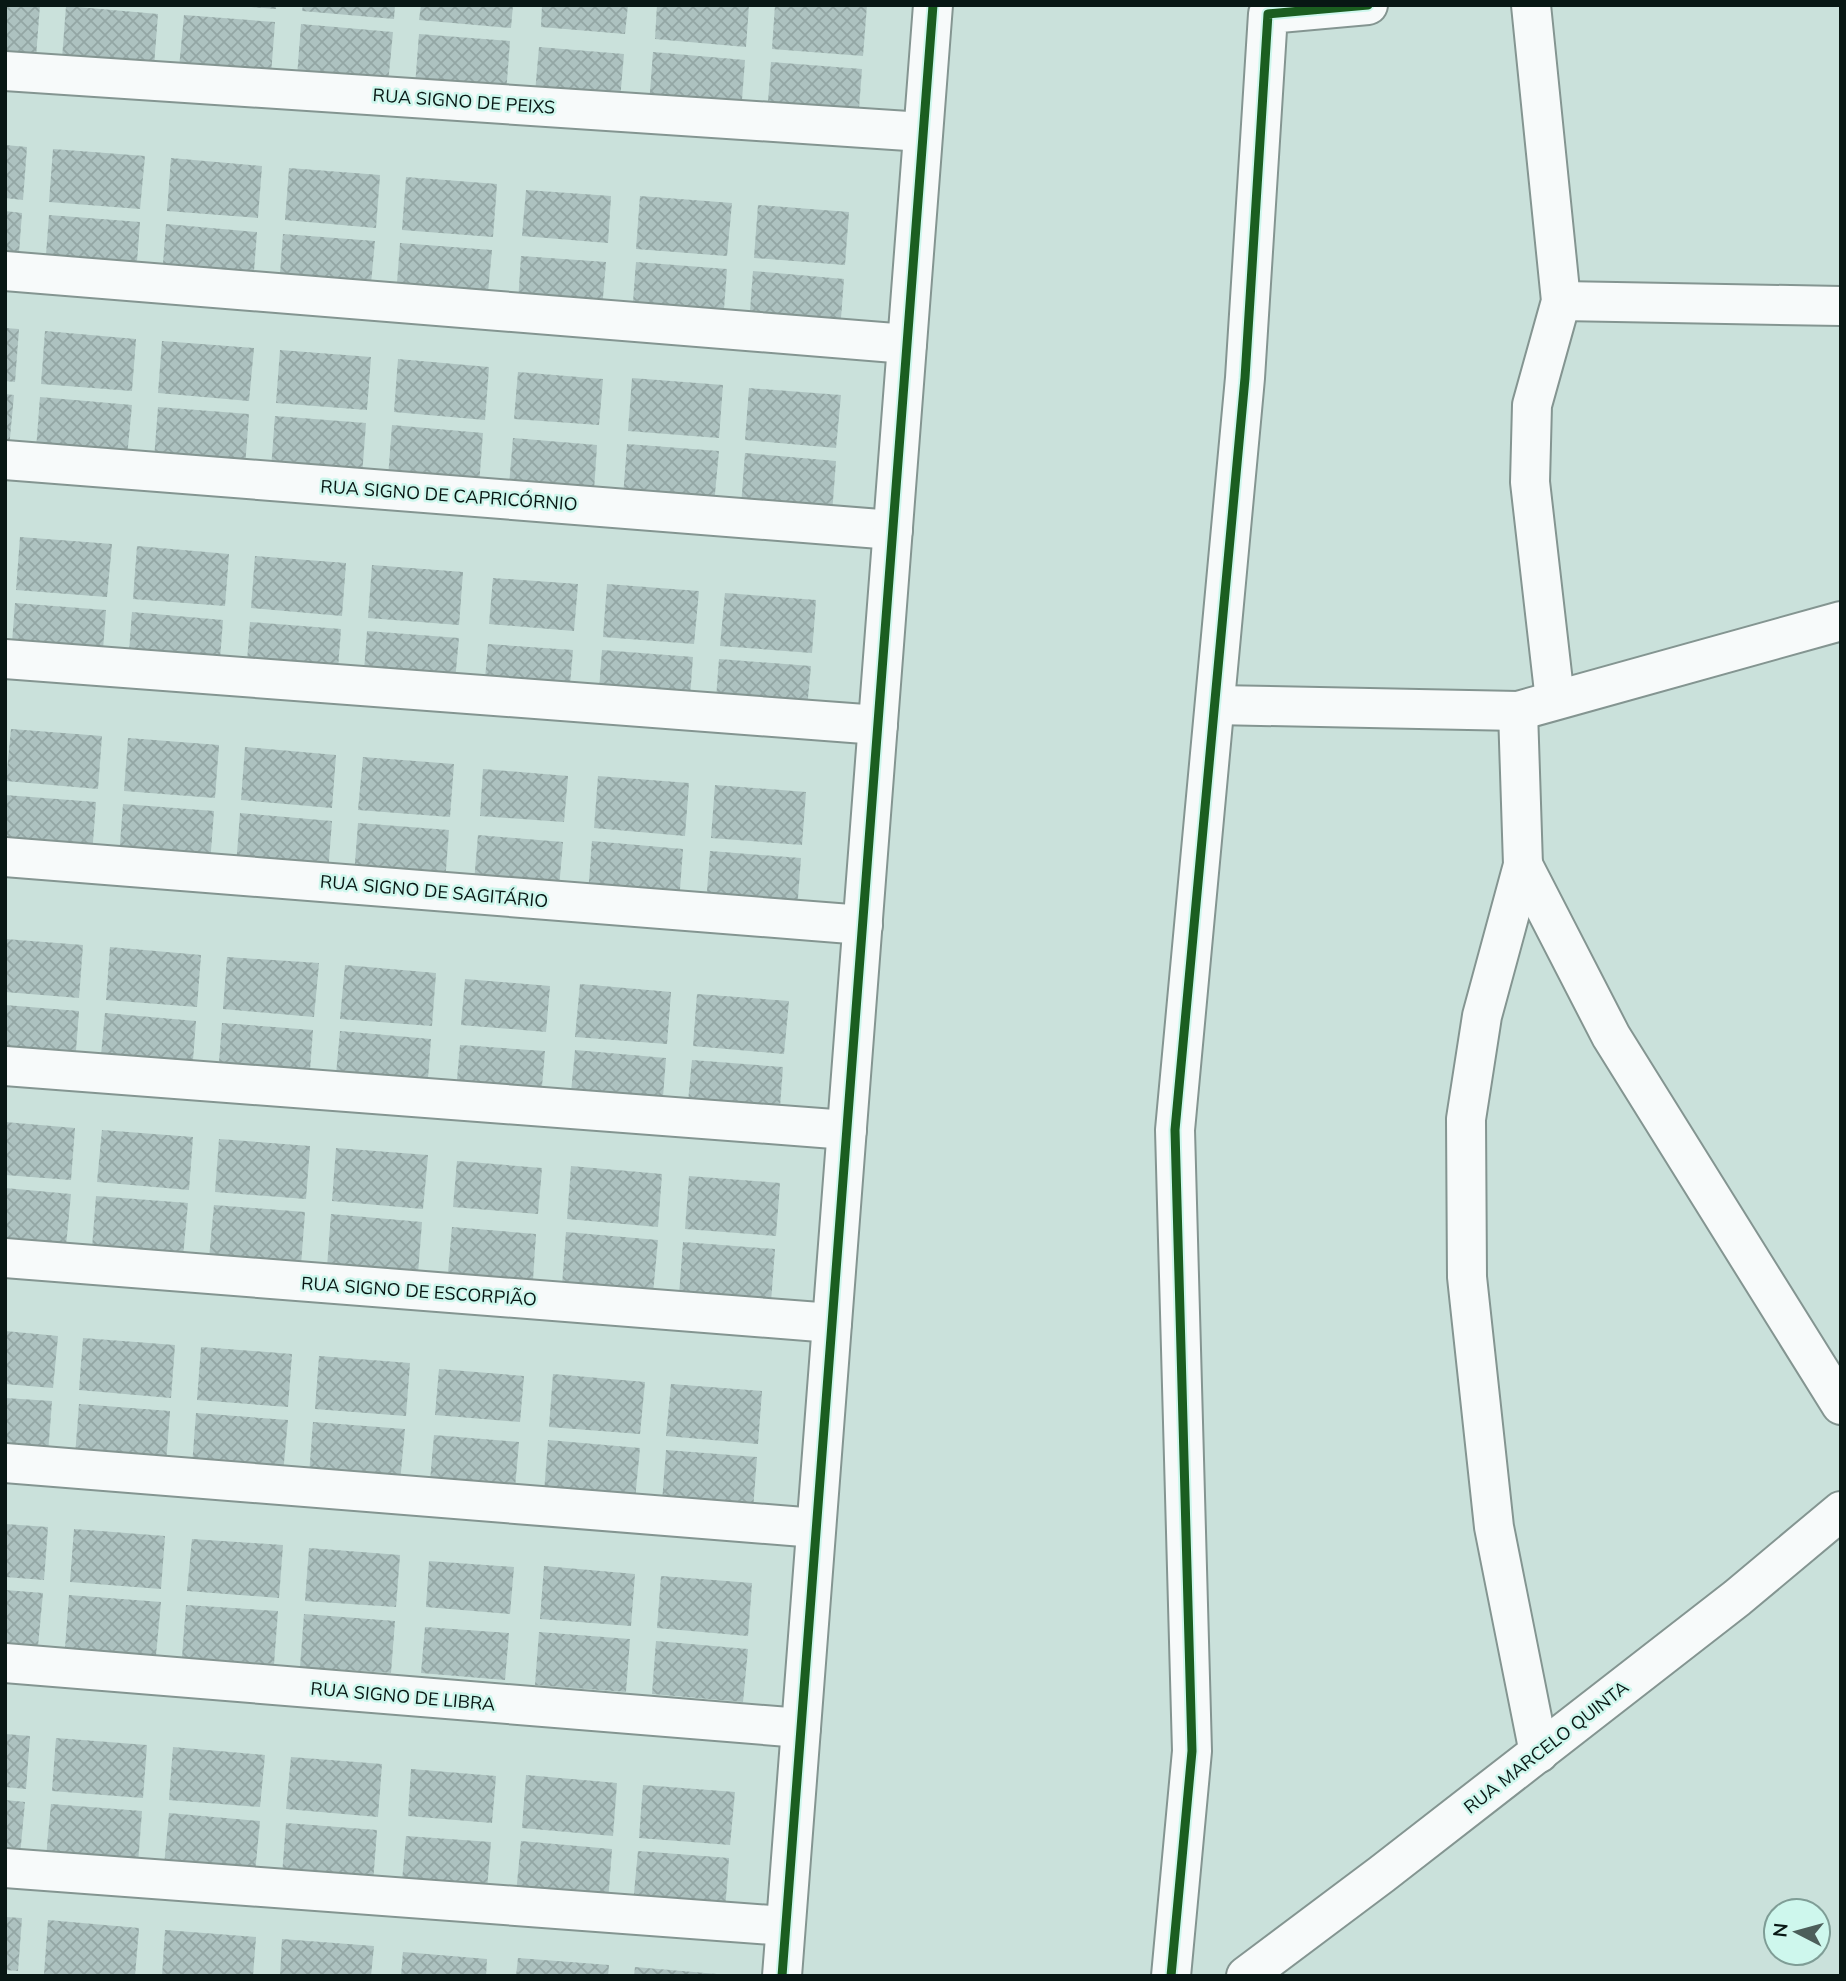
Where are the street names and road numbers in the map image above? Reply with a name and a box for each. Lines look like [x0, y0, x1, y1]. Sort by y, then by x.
street label: RUA SIGNO DE PEIXS [372, 83, 556, 119]
street label: RUA SIGNO DE CAPRICÓRNIO [320, 475, 578, 515]
street label: RUA SIGNO DE SAGITÁRIO [319, 870, 549, 912]
street label: RUA SIGNO DE ESCORPIÃO [300, 1271, 538, 1311]
street label: RUA MARCELO QUINTA [1459, 1675, 1633, 1819]
street label: RUA SIGNO DE LIBRA [310, 1676, 496, 1716]

